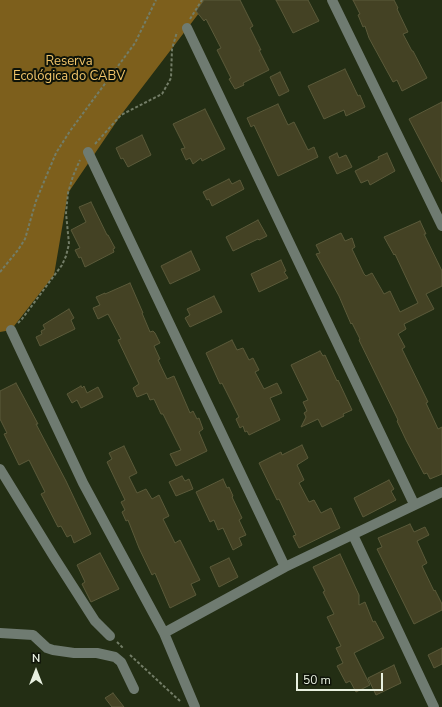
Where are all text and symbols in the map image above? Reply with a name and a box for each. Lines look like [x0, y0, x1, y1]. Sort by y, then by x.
park label: Reserva Ecológica do CABV [13, 54, 125, 85]
north arrow [16, 651, 56, 691]
text: N [32, 651, 40, 666]
scale bar [298, 665, 385, 691]
text: 50 m [303, 672, 331, 688]

